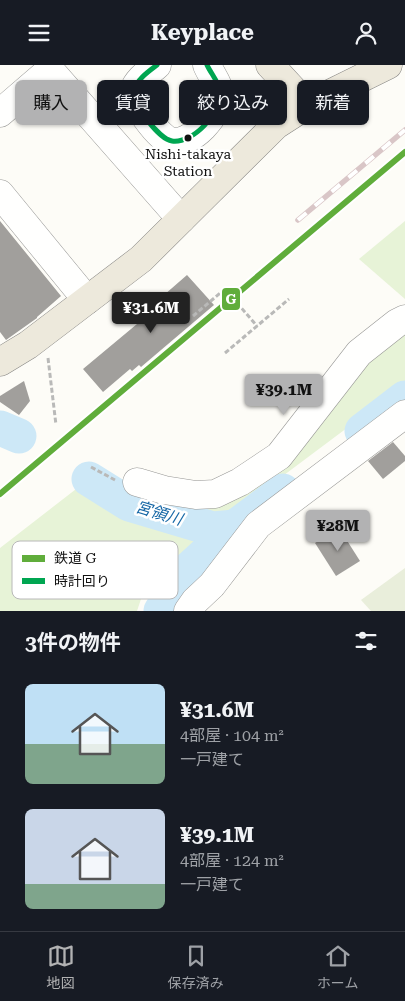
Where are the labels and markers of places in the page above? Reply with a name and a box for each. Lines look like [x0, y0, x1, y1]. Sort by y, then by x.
marker: Nishi-takaya Station [183, 133, 193, 143]
place label: Nishi-takaya Station [145, 146, 231, 179]
pin: ¥31.6M [110, 291, 192, 334]
pin: ¥39.1M [243, 373, 325, 416]
pin: ¥28M [308, 509, 368, 552]

